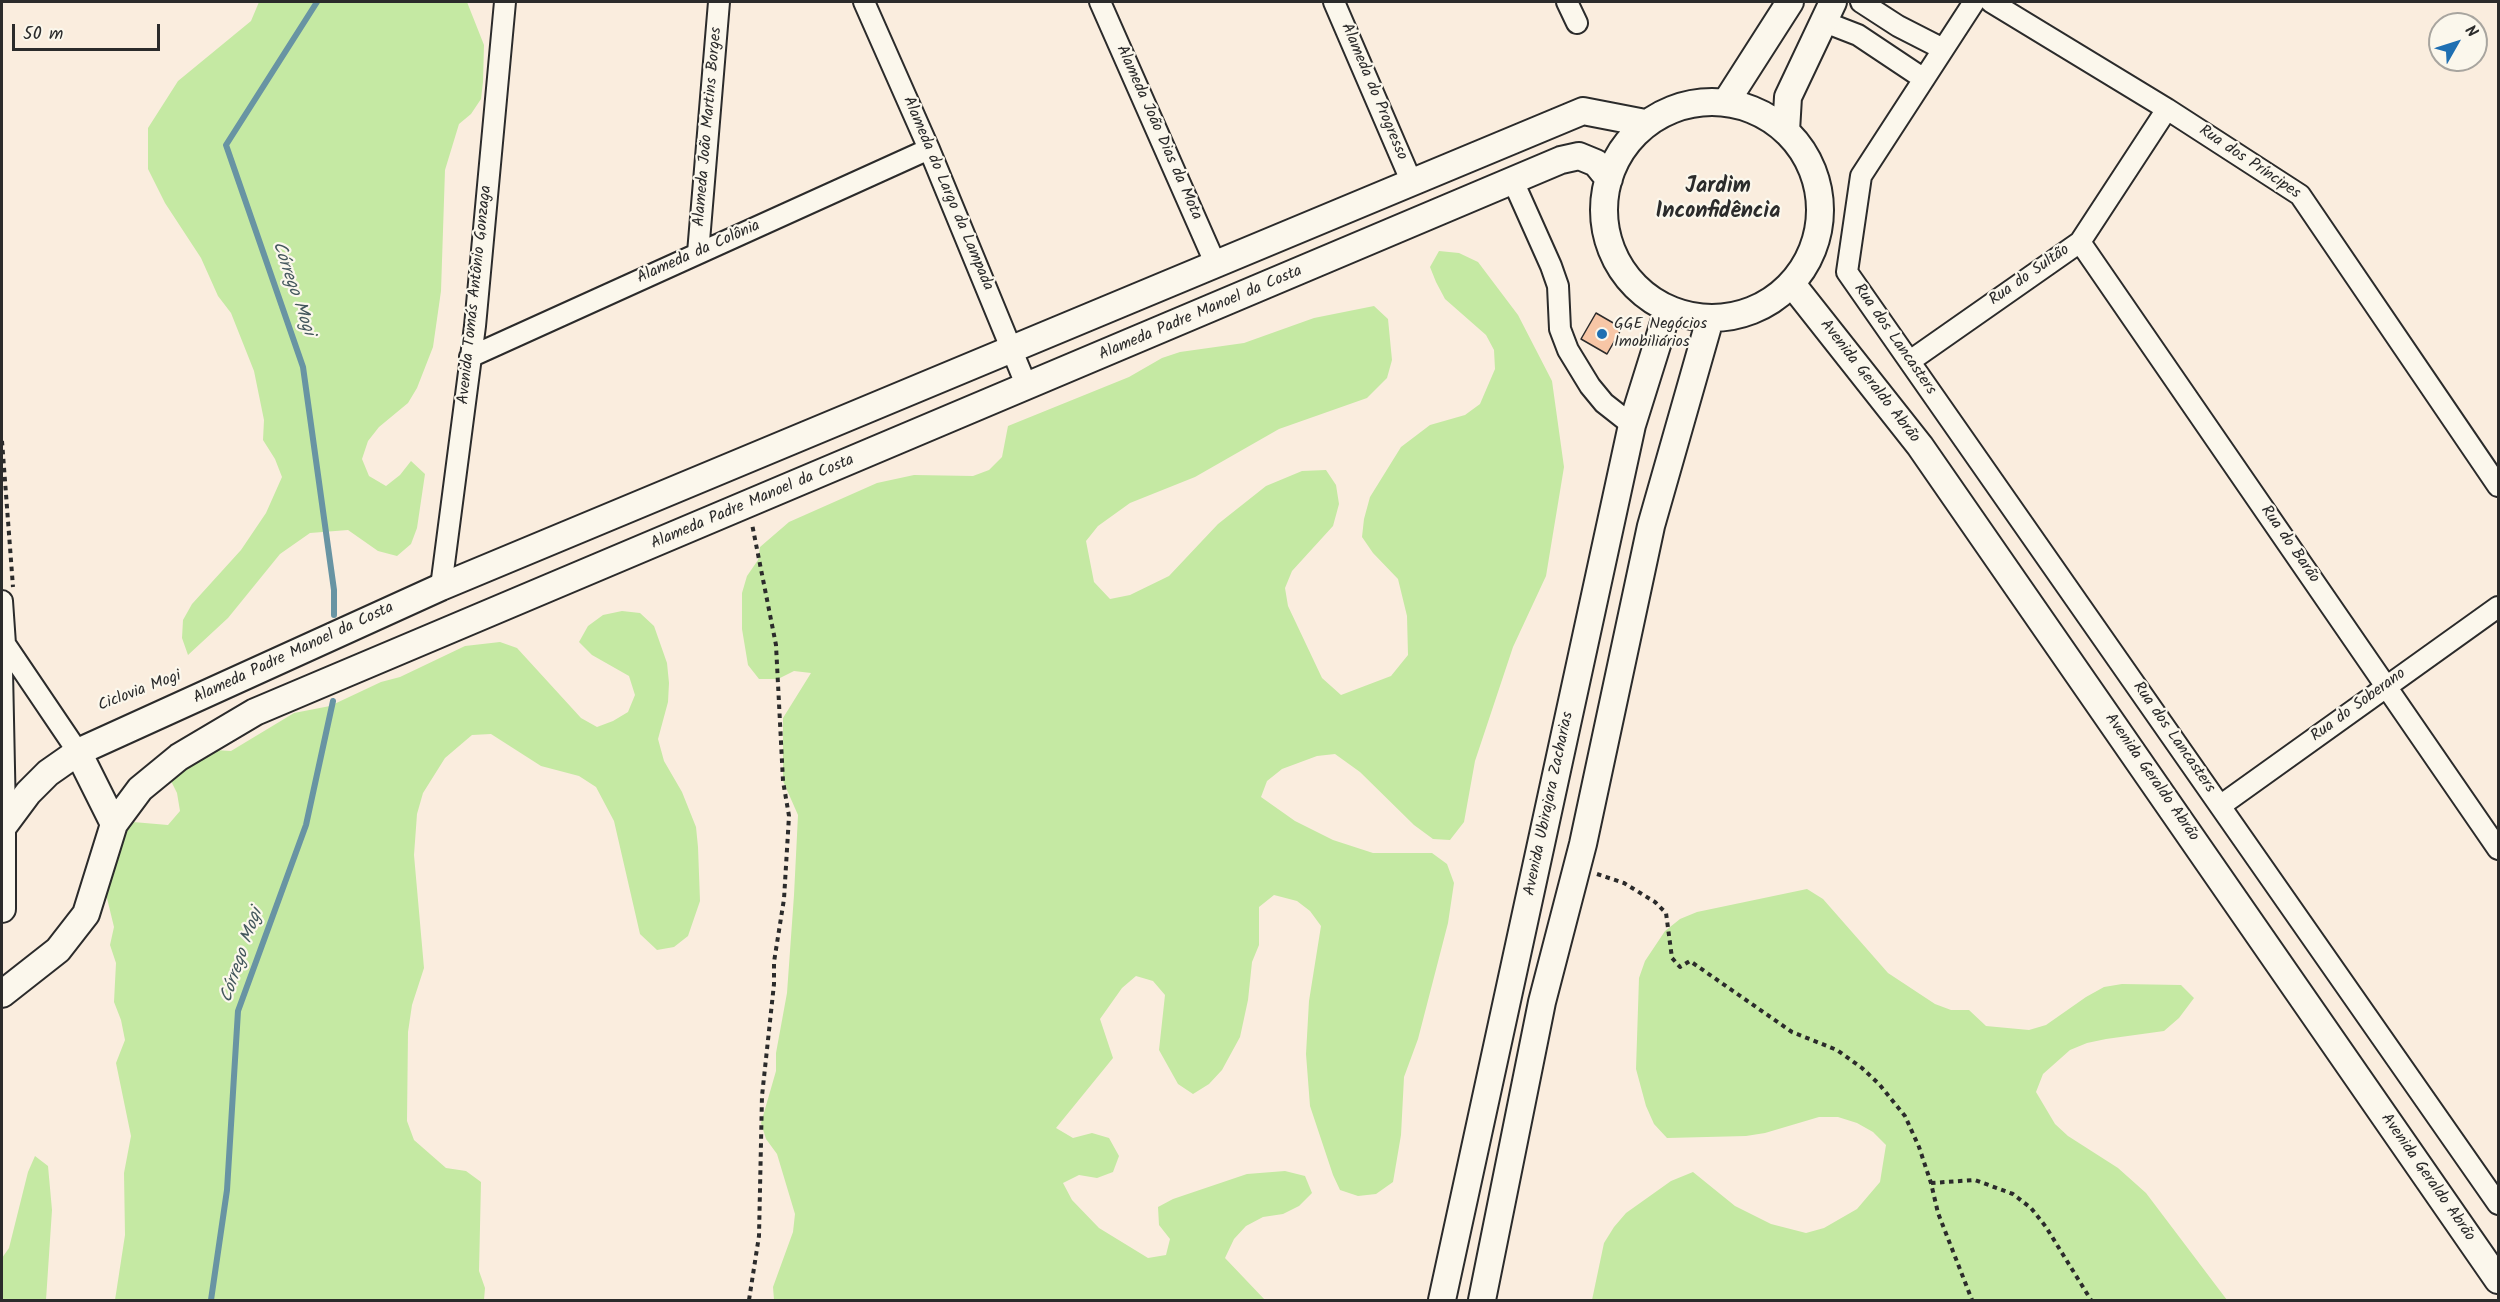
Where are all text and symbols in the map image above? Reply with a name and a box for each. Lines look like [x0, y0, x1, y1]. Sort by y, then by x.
scale bar [15, 12, 164, 50]
north arrow [2428, 12, 2488, 72]
text: 50 m [23, 20, 63, 49]
text: N [2458, 20, 2484, 43]
street label: Alameda do Progresso [1335, 21, 1411, 163]
street label: Alameda João Martins Borges [691, 26, 727, 228]
street label: Alameda João Dias da Mota [1111, 43, 1205, 223]
street label: Alameda do Largo da Lampada [897, 94, 997, 294]
street label: Rua dos Príncipes [2195, 122, 2303, 204]
district label: Jardim Inconfidência [1655, 175, 1781, 226]
street label: Avenida Tomás Antônio Gonzaga [455, 185, 497, 405]
street label: Alameda da Colônia [634, 217, 764, 289]
water label: Córrego Mogi [266, 239, 318, 339]
street label: Rua do Sultão [1986, 241, 2074, 311]
street label: Alameda Padre Manoel da Costa [1097, 262, 1305, 366]
street label: Rua dos Lancasters [1849, 281, 1939, 399]
place label: GGE Negócios Imobiliários [1614, 315, 1707, 353]
street label: Avenida Geraldo Abrão [1815, 316, 1923, 448]
marker: GGE Negócios Imobiliários [1595, 327, 1609, 341]
street label: Alameda Padre Manoel da Costa [649, 451, 857, 555]
street label: Rua do Barão [2255, 502, 2323, 588]
street label: Alameda Padre Manoel da Costa [191, 599, 397, 709]
street label: Rua do Soberano [2308, 665, 2410, 747]
street label: Ciclovia Mogi [96, 667, 184, 717]
street label: Rua dos Lancasters [2128, 679, 2218, 797]
street label: Avenida Ubirajara Zacharias [1521, 710, 1579, 898]
street label: Avenida Geraldo Abrão [2100, 710, 2202, 846]
water label: Córrego Mogi [217, 906, 269, 1006]
street label: Avenida Geraldo Abrão [2376, 1110, 2478, 1246]

